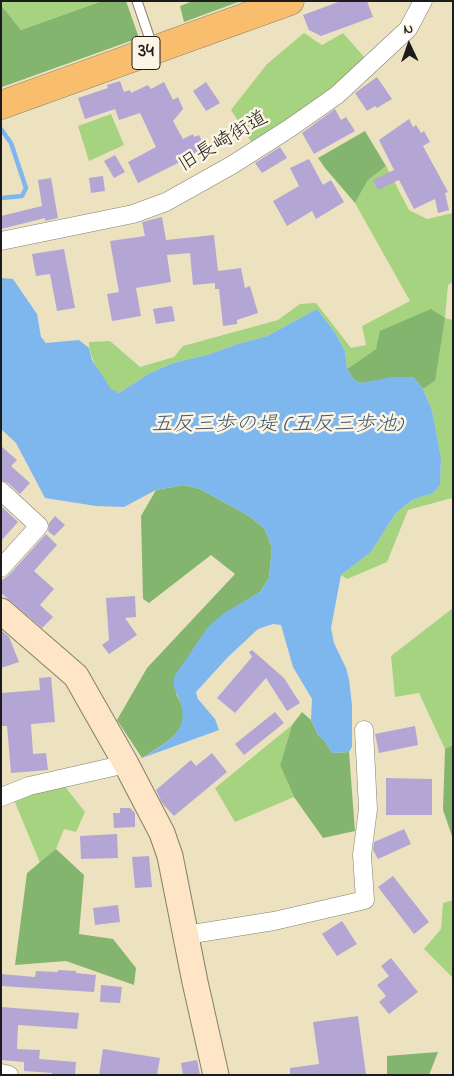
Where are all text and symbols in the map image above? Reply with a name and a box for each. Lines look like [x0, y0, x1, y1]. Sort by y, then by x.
text: N [403, 19, 413, 40]
north arrow [384, 20, 434, 70]
road number: 34 [132, 36, 160, 70]
street label: 旧長崎街道 [175, 107, 273, 179]
water label: 五反三歩の堤 (五反三歩池) [151, 414, 403, 440]

